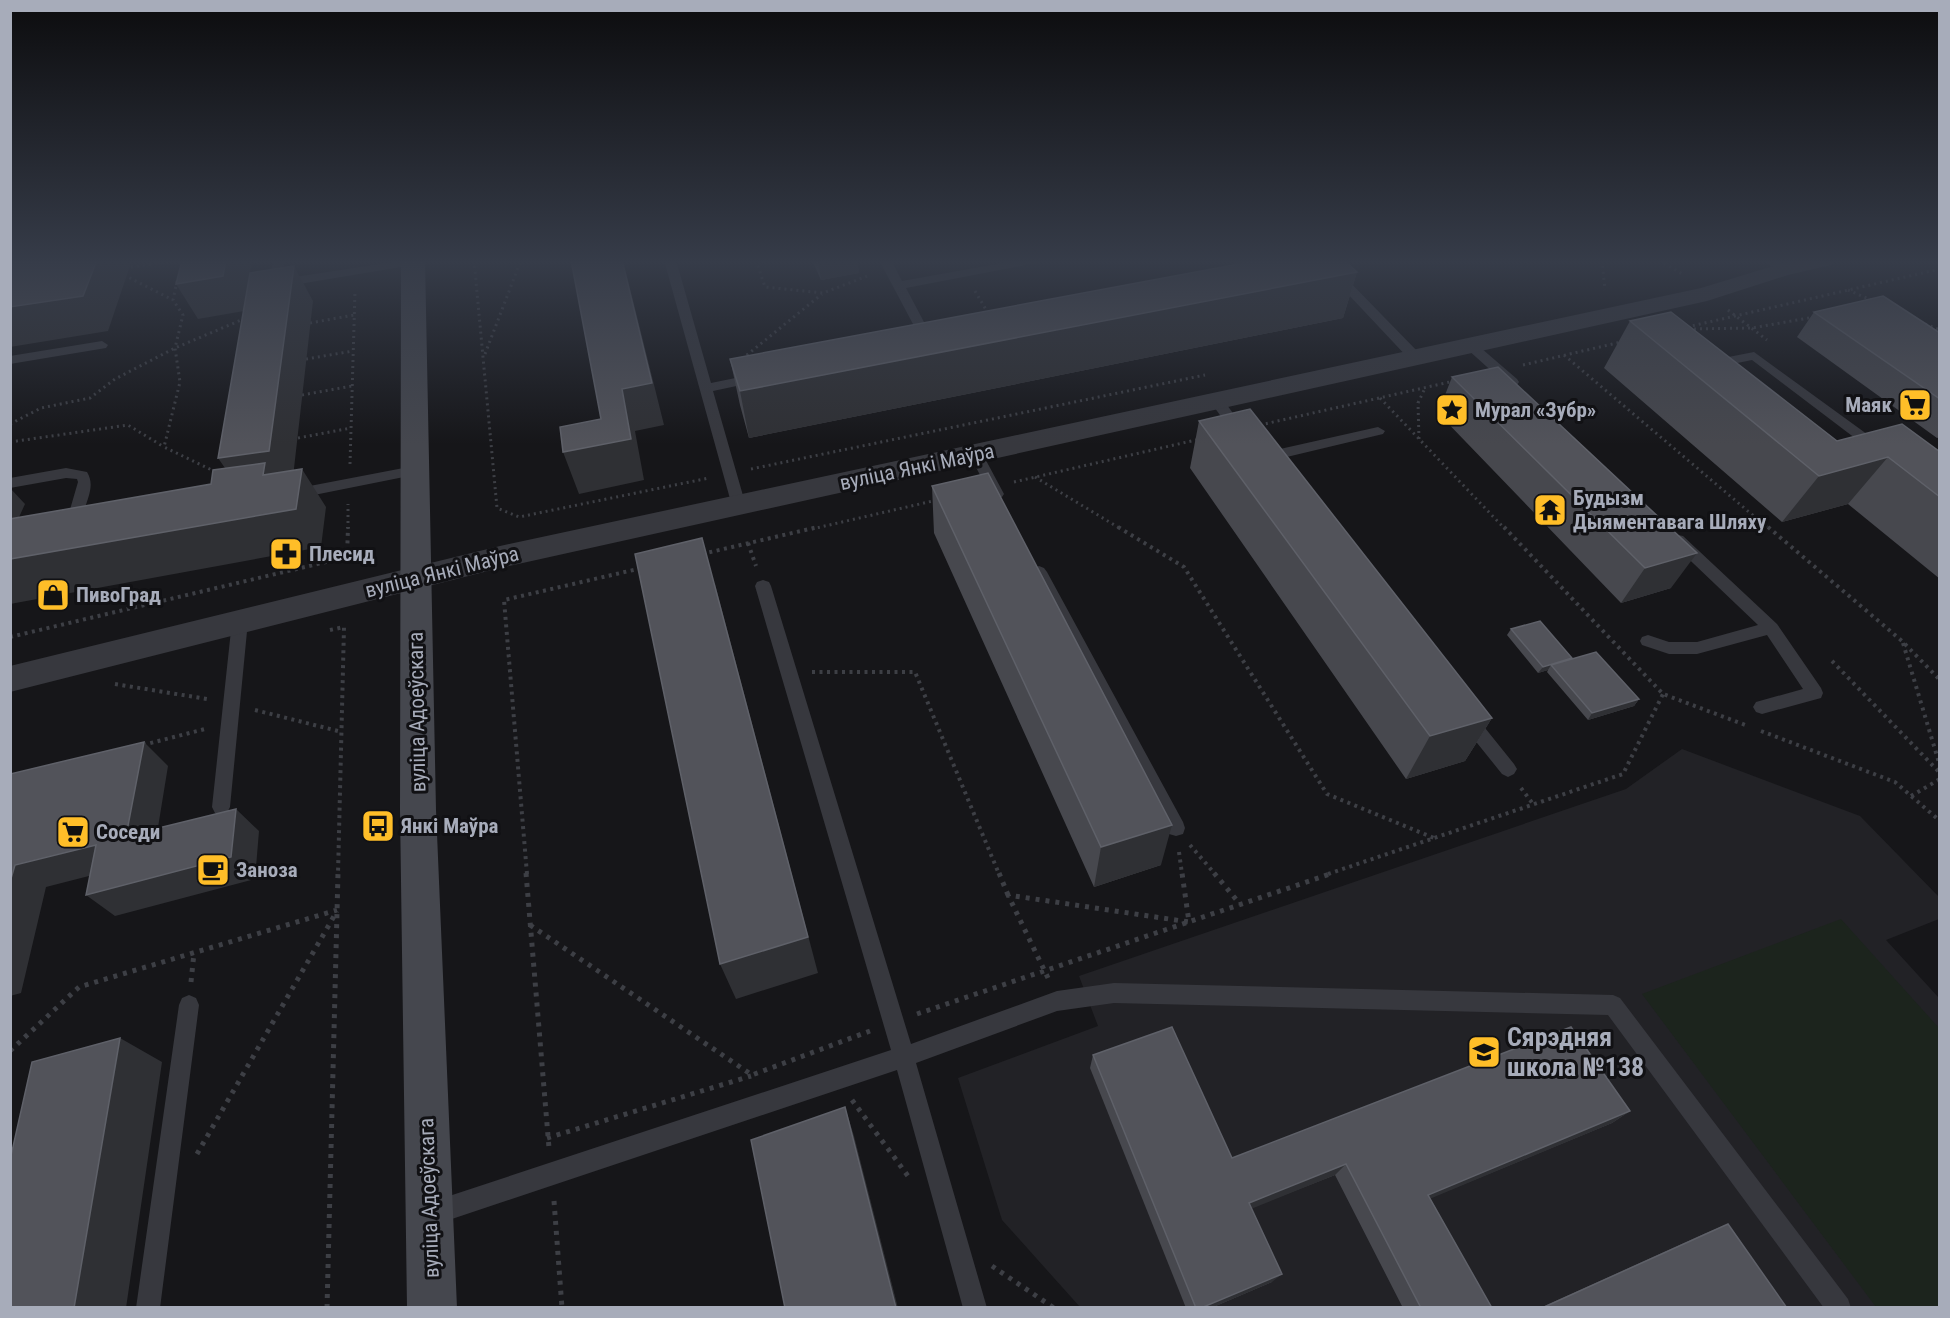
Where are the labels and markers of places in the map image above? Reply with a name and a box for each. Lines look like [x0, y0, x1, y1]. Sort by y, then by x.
supermarket icon: Маяк [1897, 387, 1933, 423]
place icon: Мурал «Зубр» [1434, 392, 1470, 428]
place label: Маяк [1845, 393, 1892, 417]
place label: Мурал «Зубр» [1475, 398, 1596, 422]
place label: Будызм Дыяментавага Шляху [1573, 486, 1767, 534]
temple icon: Будызм Дыяментавага Шляху [1532, 492, 1568, 528]
pharmacy icon: Плесид [268, 536, 304, 572]
place label: Плесид [309, 542, 375, 566]
shop icon: ПивоГрад [35, 577, 71, 613]
place label: ПивоГрад [76, 583, 161, 607]
bus stop icon: Янкі Маўра [360, 808, 396, 844]
supermarket icon: Соседи [55, 814, 91, 850]
place label: Янкі Маўра [400, 814, 499, 838]
place label: Соседи [96, 820, 160, 844]
cafe icon: Заноза [195, 852, 231, 888]
place label: Заноза [236, 858, 298, 882]
place label: Сярэдняя школа №138 [1507, 1022, 1644, 1082]
school or university icon: Сярэдняя школа №138 [1466, 1034, 1502, 1070]

